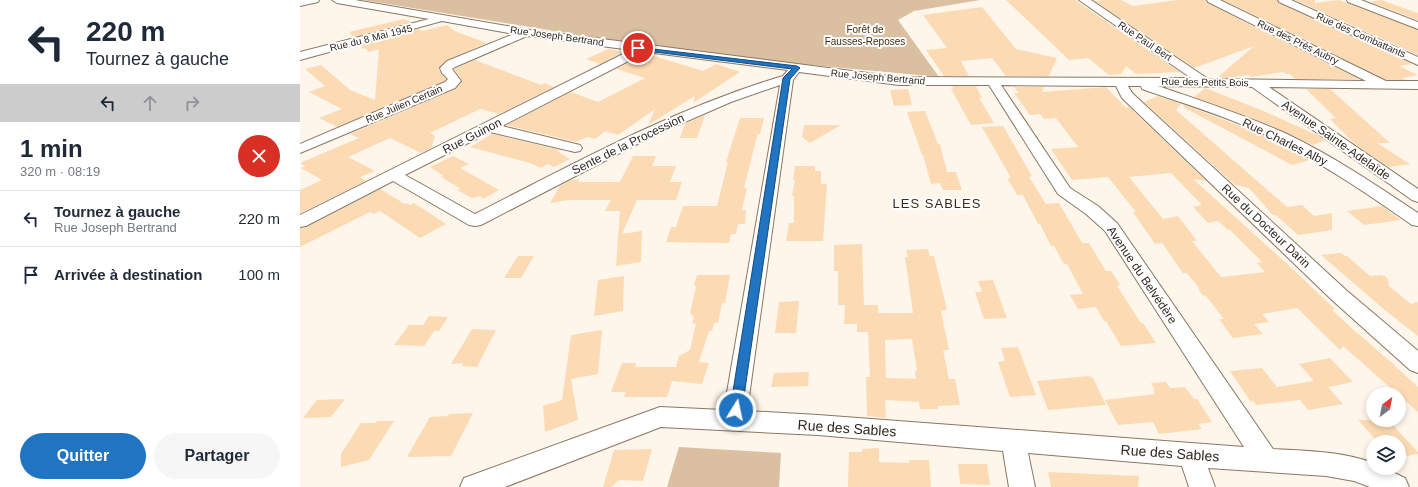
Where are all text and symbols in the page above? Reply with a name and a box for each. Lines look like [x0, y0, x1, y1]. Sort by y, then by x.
street label: Rue des Combattants [1315, 10, 1407, 60]
icon: left [20, 16, 72, 68]
text: 220 m [86, 16, 165, 47]
street label: Rue des Prés Aubry [1256, 18, 1340, 66]
street label: Rue Paul Bert [1116, 19, 1174, 63]
street label: Rue du 8 Mai 1945 [329, 22, 414, 54]
street label: Rue Joseph Bertrand [509, 24, 605, 48]
park label: Forêt de Fausses-Reposes [825, 24, 905, 47]
pin [621, 31, 655, 65]
icon: arrive [627, 37, 649, 59]
text: Tournez à gauche [86, 49, 229, 69]
street label: Rue Joseph Bertrand [830, 67, 926, 87]
street label: Rue des Petits Bois [1161, 76, 1249, 88]
street label: Rue Julien Certain [364, 83, 444, 125]
icon: left [97, 92, 119, 114]
icon: ahead [139, 92, 161, 114]
icon: right [181, 92, 203, 114]
street label: Avenue Sainte-Adelaïde [1279, 97, 1393, 183]
street label: Sente de la Procession [569, 111, 687, 177]
street label: Rue Guinon [440, 115, 504, 157]
street label: Rue Charles Alby [1240, 115, 1330, 169]
text: 1 min [20, 135, 83, 162]
button: close [238, 135, 280, 177]
text: 320 m · 08:19 [20, 164, 100, 179]
street label: Rue du Docteur Darin [1219, 181, 1313, 271]
district label: LES SABLES [893, 196, 981, 211]
text: Tournez à gauche [54, 203, 180, 220]
icon: left [20, 208, 42, 230]
text: 220 m [238, 210, 280, 227]
text: Rue Joseph Bertrand [54, 220, 177, 235]
street label: Avenue du Belvédère [1104, 224, 1180, 327]
icon: arrive [20, 264, 42, 286]
text: Arrivée à destination [54, 266, 202, 283]
text: 100 m [238, 266, 280, 283]
north arrow [1366, 387, 1406, 427]
map controls [1366, 387, 1406, 475]
position arrow [715, 389, 757, 431]
street label: Rue des Sables [797, 417, 897, 439]
button: Quitter [20, 433, 146, 479]
button: Partager [154, 433, 280, 479]
button: layers [1366, 435, 1406, 475]
street label: Rue des Sables [1120, 442, 1220, 464]

